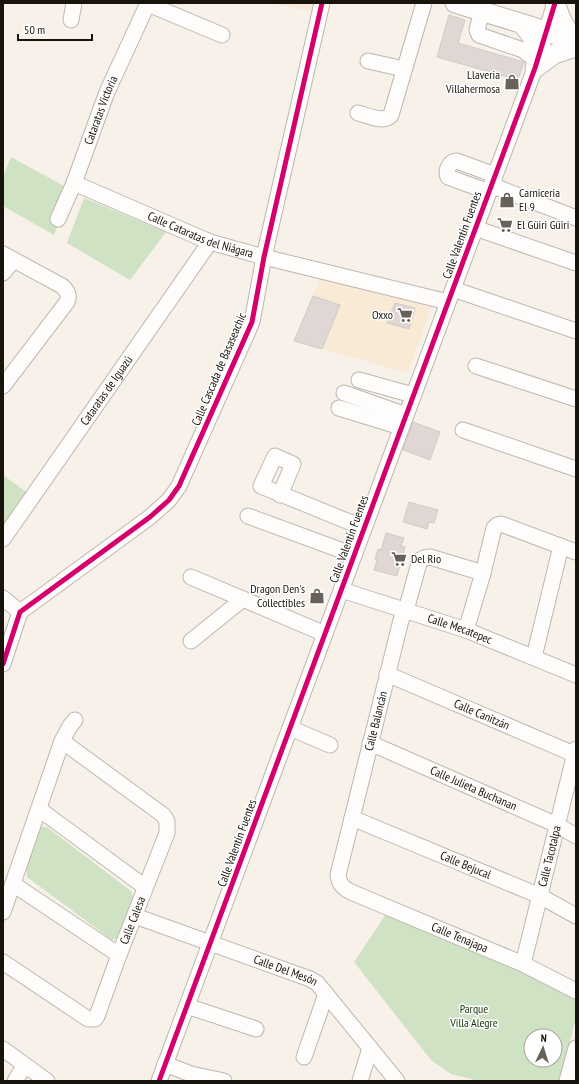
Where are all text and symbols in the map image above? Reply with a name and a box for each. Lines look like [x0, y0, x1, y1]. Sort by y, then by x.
scale bar [18, 16, 92, 42]
text: 50 m [24, 22, 45, 37]
place label: Llaveria Villahermosa [445, 67, 500, 96]
street label: Cataratas Victoria [81, 73, 121, 146]
shop icon: Llaveria Villahermosa [503, 73, 521, 91]
place label: Carniceria El 9 [519, 185, 560, 214]
street label: Calle Valentín Fuentes [439, 189, 484, 281]
shop icon: Carniceria El 9 [498, 191, 516, 209]
street label: Calle Cataratas del Niágara [146, 208, 255, 261]
supermarket icon: El Güiri Güiri [496, 216, 514, 234]
place label: El Güiri Güiri [517, 217, 569, 232]
supermarket icon: Oxxo [396, 306, 414, 324]
place label: Oxxo [372, 307, 393, 322]
street label: Calle Cascada de Basaseachic [188, 309, 249, 428]
street label: Cataratas de Iguazú [77, 353, 136, 428]
street label: Calle Valentín Fuentes [326, 493, 371, 585]
supermarket icon: Del Rio [390, 550, 408, 568]
place label: Del Rio [411, 551, 441, 566]
place label: Dragon Den's Collectibles [250, 581, 305, 610]
shop icon: Dragon Den's Collectibles [308, 587, 326, 605]
street label: Calle Mecatepec [426, 610, 495, 647]
street label: Calle Balancán [361, 690, 390, 752]
street label: Calle Canitzán [452, 696, 512, 733]
street label: Calle Julieta Buchanan [428, 762, 519, 813]
street label: Calle Valentín Fuentes [214, 797, 259, 889]
street label: Calle Tacotalpa [534, 824, 564, 888]
street label: Calle Bejucal [438, 847, 494, 882]
street label: Calle Calesa [116, 894, 148, 946]
street label: Calle Tenajapa [429, 919, 490, 956]
street label: Calle Del Mesón [252, 951, 321, 989]
park label: Parque Villa Alegre [449, 1001, 498, 1030]
north arrow [523, 1028, 563, 1068]
text: N [540, 1031, 547, 1045]

